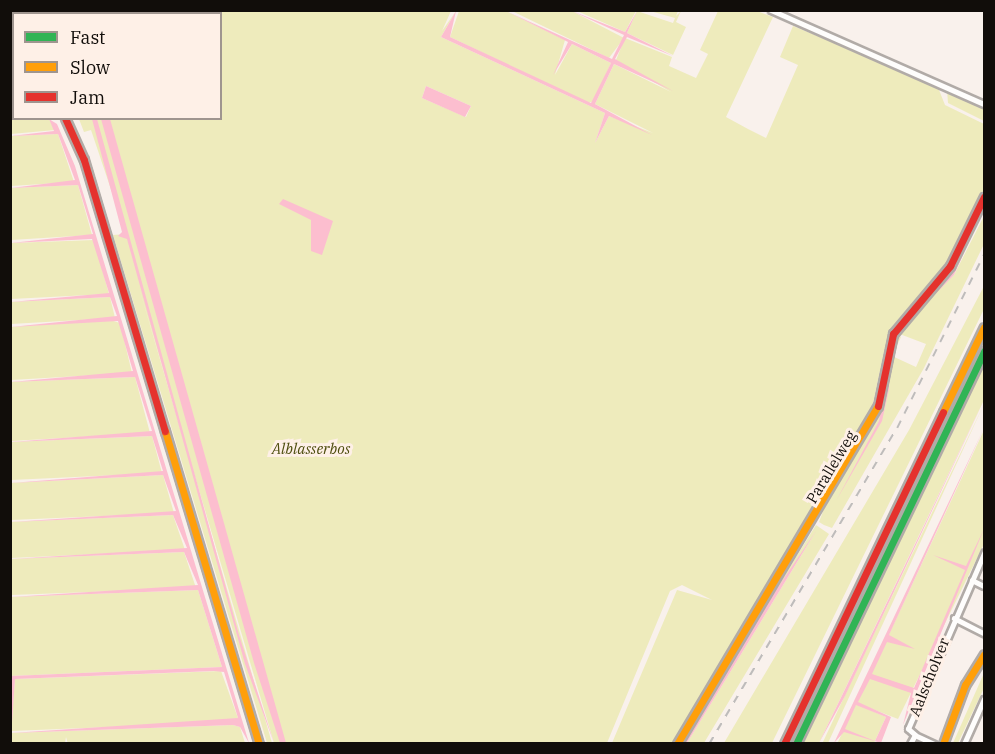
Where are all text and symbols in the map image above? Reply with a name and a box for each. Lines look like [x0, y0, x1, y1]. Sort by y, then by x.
legend [12, 12, 222, 120]
text: Fast [70, 26, 105, 49]
text: Slow [70, 56, 110, 79]
text: Jam [70, 86, 105, 109]
street label: Parallelweg [802, 427, 860, 507]
park label: Alblasserbos [272, 440, 350, 458]
street label: Aalscholver [905, 635, 953, 719]

